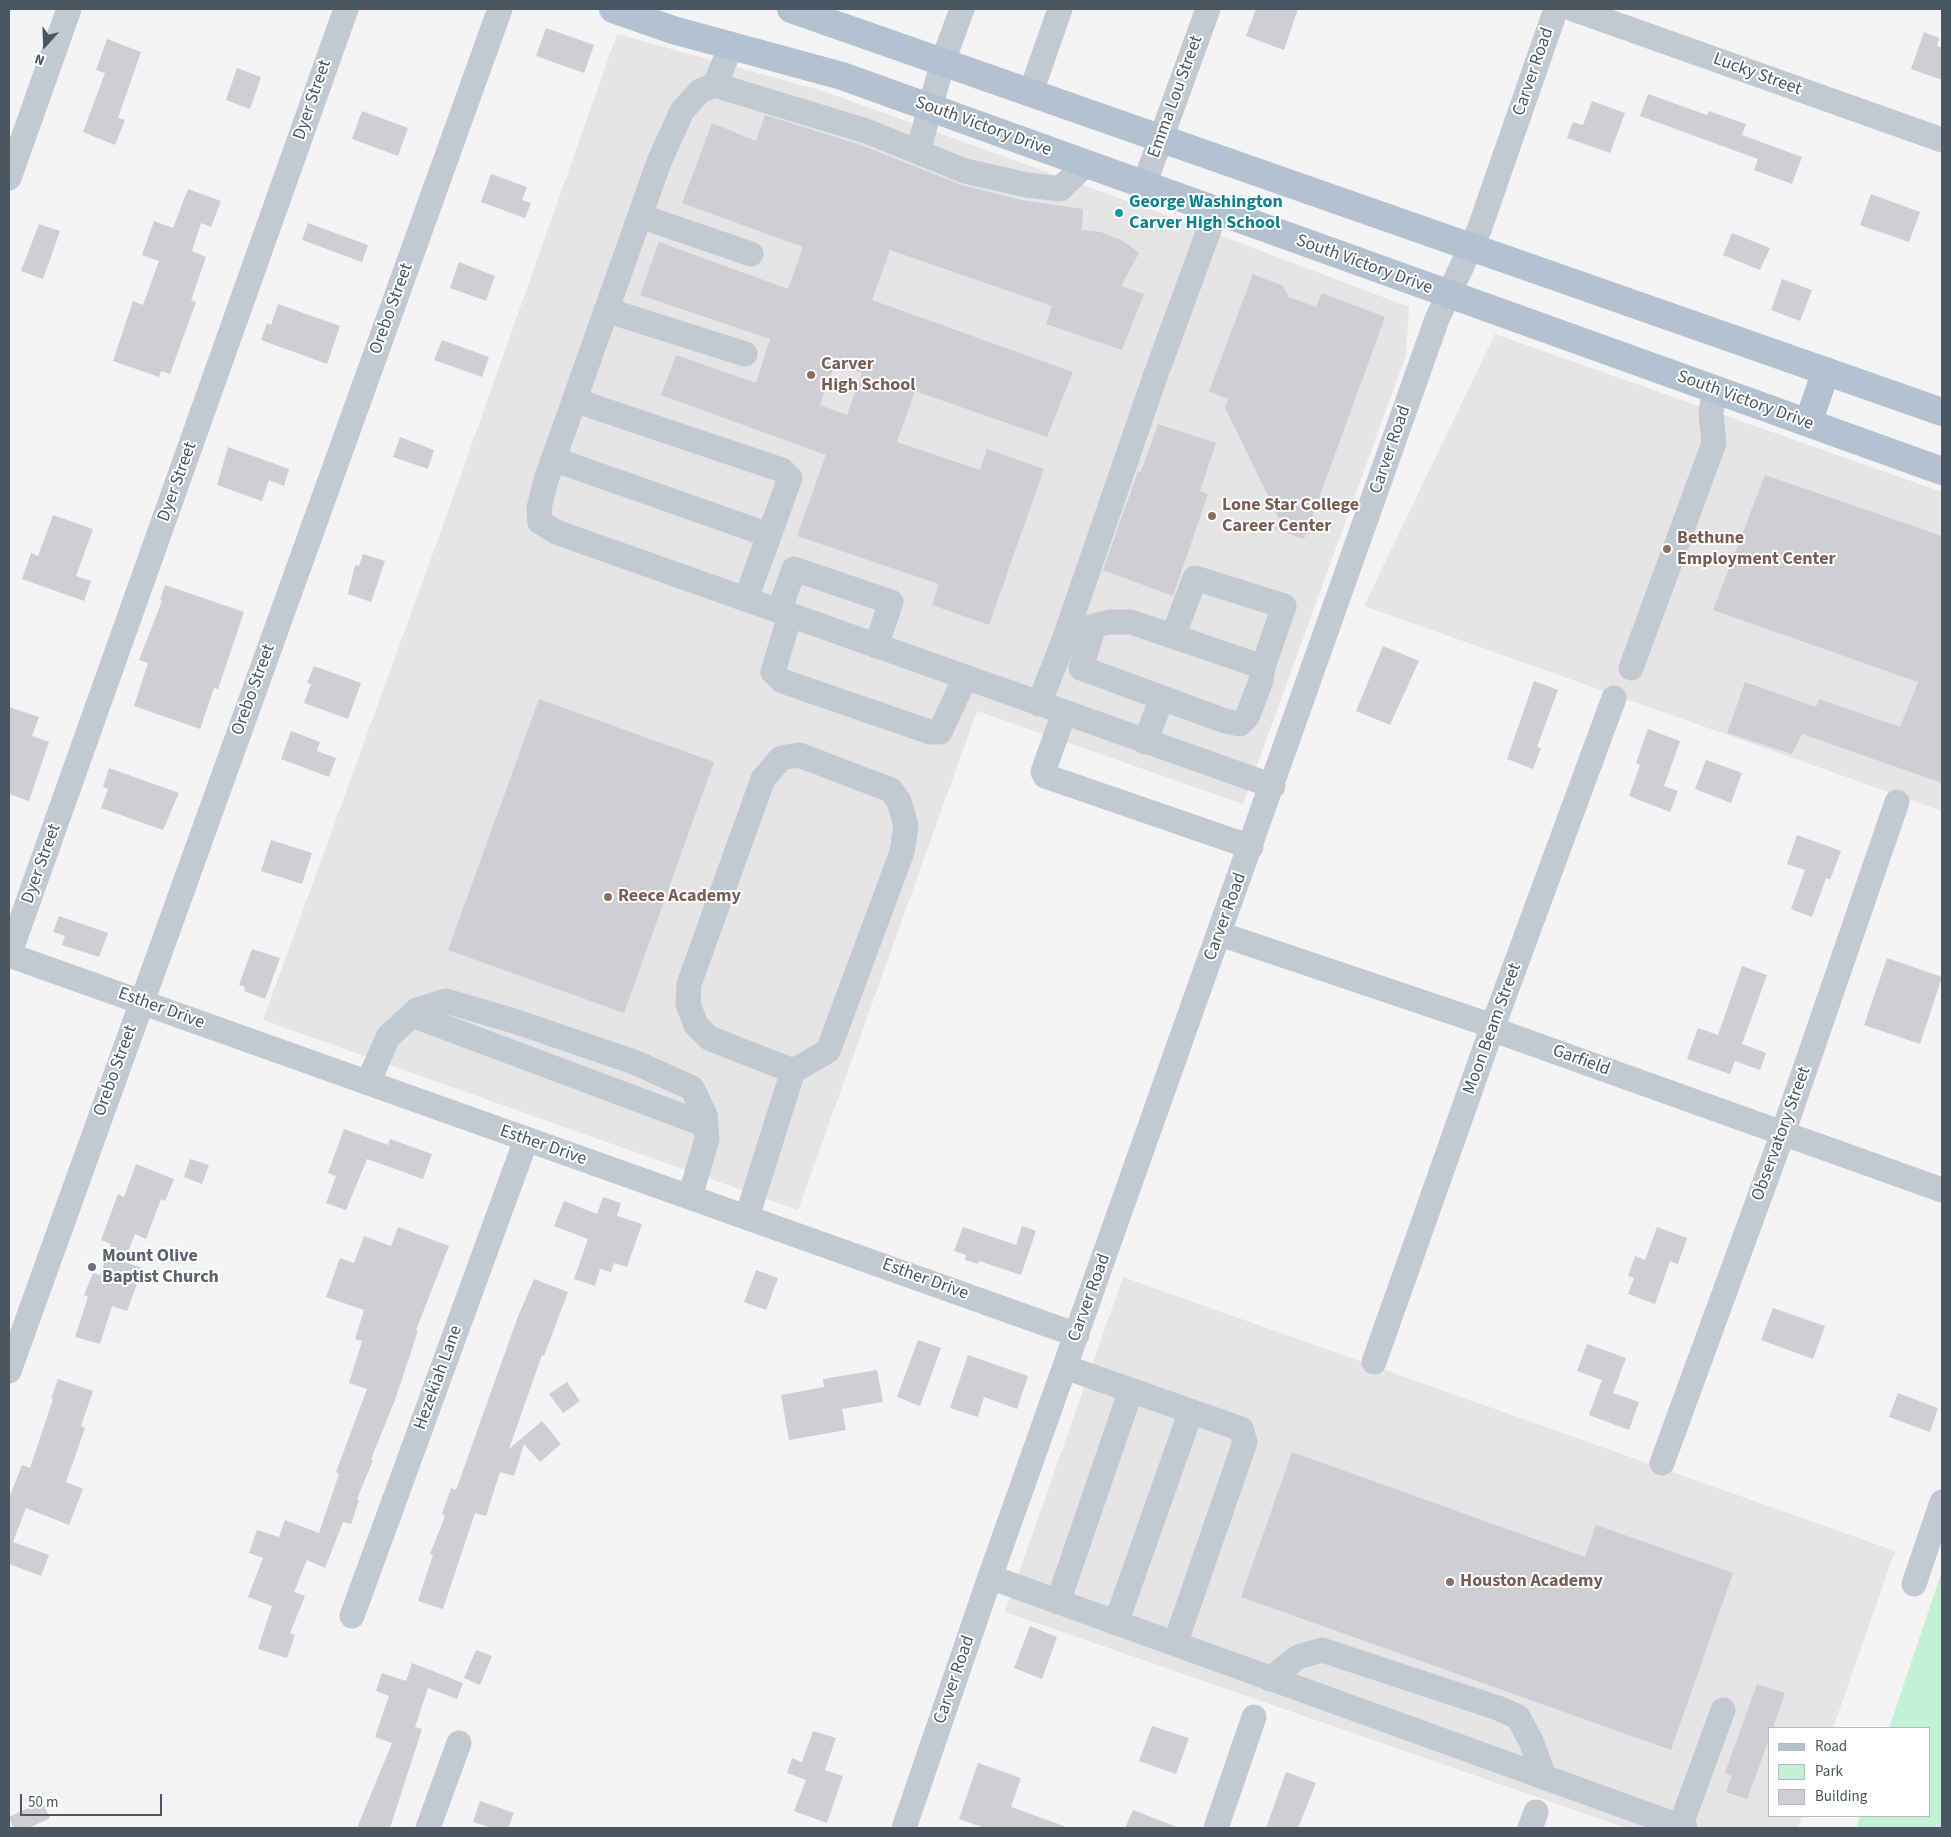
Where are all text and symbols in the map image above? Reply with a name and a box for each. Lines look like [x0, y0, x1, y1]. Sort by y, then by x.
north arrow [20, 20, 70, 70]
street label: Carver Road [1509, 25, 1559, 119]
street label: Emma Lou Street [1144, 33, 1208, 161]
text: N [32, 48, 48, 70]
street label: Lucky Street [1710, 49, 1804, 101]
street label: Dyer Street [289, 57, 337, 143]
street label: South Victory Drive [912, 92, 1054, 162]
place label: George Washington Carver High School [1129, 192, 1283, 234]
marker: George Washington Carver High School [1113, 207, 1125, 219]
street label: South Victory Drive [1293, 230, 1435, 300]
street label: Orebo Street [366, 261, 418, 357]
place label: Carver High School [821, 354, 915, 396]
street label: South Victory Drive [1674, 366, 1816, 436]
marker: Carver High School [805, 369, 817, 381]
street label: Carver Road [1366, 403, 1416, 497]
street label: Dyer Street [154, 439, 202, 525]
place label: Lone Star College Career Center [1222, 495, 1359, 538]
marker: Lone Star College Career Center [1206, 510, 1218, 522]
place label: Bethune Employment Center [1677, 528, 1836, 570]
marker: Bethune Employment Center [1661, 543, 1673, 555]
street label: Orebo Street [228, 642, 280, 738]
street label: Dyer Street [18, 821, 66, 907]
street label: Carver Road [1200, 870, 1252, 964]
place label: Reece Academy [618, 886, 741, 908]
marker: Reece Academy [602, 891, 614, 903]
street label: Moon Beam Street [1459, 960, 1527, 1098]
street label: Esther Drive [115, 983, 207, 1035]
street label: Orebo Street [90, 1023, 142, 1119]
street label: Garfield [1549, 1041, 1613, 1081]
street label: Observatory Street [1748, 1064, 1816, 1204]
street label: Esther Drive [497, 1121, 589, 1171]
place label: Mount Olive Baptist Church [102, 1246, 219, 1288]
street label: Carver Road [1064, 1251, 1116, 1345]
street label: Esther Drive [879, 1254, 971, 1306]
marker: Mount Olive Baptist Church [86, 1261, 98, 1273]
street label: Hezekiah Lane [410, 1323, 468, 1433]
place label: Houston Academy [1460, 1571, 1603, 1593]
marker: Houston Academy [1444, 1576, 1456, 1588]
street label: Carver Road [930, 1633, 980, 1727]
legend [1768, 1727, 1931, 1817]
text: Road [1815, 1736, 1847, 1757]
text: Park [1815, 1761, 1843, 1782]
scale bar [22, 1784, 165, 1816]
text: Building [1815, 1786, 1867, 1807]
text: 50 m [28, 1792, 58, 1813]

